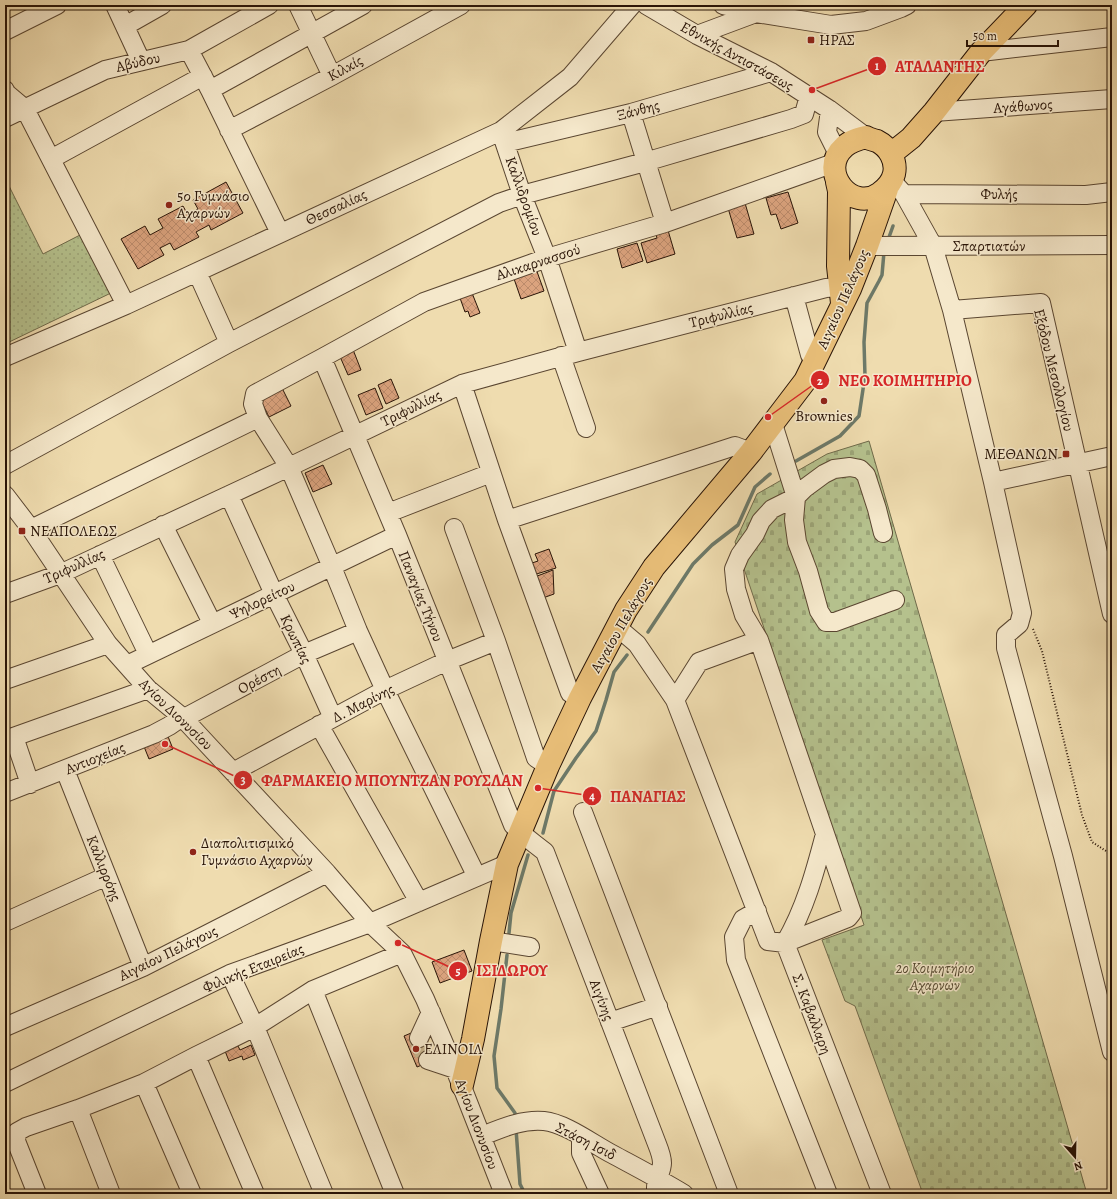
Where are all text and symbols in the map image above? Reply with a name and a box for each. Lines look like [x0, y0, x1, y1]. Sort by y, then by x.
street label: Εθνικής Αντιστάσεως [677, 17, 797, 95]
scale bar [967, 22, 1058, 48]
text: 50 m [973, 28, 997, 44]
place label: ΗΡΑΣ [819, 30, 855, 50]
marker: ΗΡΑΣ [806, 35, 816, 45]
street label: Αβύδου [113, 47, 162, 77]
street label: Κιλκίς [324, 50, 366, 86]
callout: ΑΤΑΛΑΝΤΗΣ [867, 52, 993, 80]
text: ΑΤΑΛΑΝΤΗΣ [894, 56, 985, 78]
text: 1 [875, 58, 880, 74]
street label: Αγάθωνος [992, 94, 1053, 118]
street label: Ξάνθης [615, 95, 661, 125]
street label: Καλλιδρομίου [500, 154, 548, 238]
street label: Θεσσαλίας [302, 184, 370, 230]
street label: Φυλής [980, 184, 1018, 204]
place label: 5ο Γυμνάσιο Αχαρνών [176, 186, 249, 223]
marker: 5ο Γυμνάσιο Αχαρνών [164, 200, 174, 210]
street label: Σπαρτιατών [953, 236, 1025, 256]
street label: Αλικαρνασσού [492, 239, 583, 285]
street label: Αιγαίου Πελάγους [812, 246, 874, 353]
street label: Τριφυλλίας [687, 297, 755, 333]
street label: Εξόδου Μεσολλογίου [1029, 307, 1079, 433]
callout: ΝΕΟ ΚΟΙΜΗΤΗΡΙΟ [810, 366, 980, 394]
text: ΝΕΟ ΚΟΙΜΗΤΗΡΙΟ [838, 370, 972, 392]
text: 2 [817, 373, 823, 389]
street label: Τριφυλλίας [377, 385, 445, 431]
marker: Brownies [819, 396, 829, 406]
place label: Brownies [795, 406, 853, 426]
place label: ΜΕΘΑΝΩΝ [984, 444, 1058, 464]
marker: ΜΕΘΑΝΩΝ [1061, 449, 1071, 459]
place label: ΝΕΑΠΟΛΕΩΣ [30, 521, 117, 541]
marker: ΝΕΑΠΟΛΕΩΣ [17, 526, 27, 536]
street label: Τριφυλλίας [40, 544, 108, 588]
street label: Παναγίας Τήνου [394, 548, 448, 645]
street label: Αιγαίου Πελάγους [585, 574, 656, 677]
street label: Ψηλορείτου [226, 576, 298, 624]
street label: Κρωπίας [275, 611, 317, 667]
street label: Ορέστη [234, 659, 284, 699]
street label: Αγίου Διονυσίου [134, 673, 217, 754]
street label: Δ. Μαρίνης [329, 679, 397, 727]
street label: Αντιοχείας [61, 737, 128, 779]
callout: ΦΑΡΜΑΚΕΙΟ ΜΠΟΥΝΤΖΑΝ ΡΟΥΣΛΑΝ [233, 766, 530, 794]
text: ΦΑΡΜΑΚΕΙΟ ΜΠΟΥΝΤΖΑΝ ΡΟΥΣΛΑΝ [261, 770, 523, 792]
text: 3 [240, 772, 246, 788]
callout: ΠΑΝΑΓΙΑΣ [582, 782, 694, 810]
text: ΠΑΝΑΓΙΑΣ [610, 786, 686, 808]
text: 4 [589, 788, 595, 804]
street label: Καλλιρρόης [82, 832, 126, 904]
place label: Διαπολιτισμικό Γυμνάσιο Αχαρνών [201, 833, 313, 870]
marker: Διαπολιτισμικό Γυμνάσιο Αχαρνών [188, 847, 198, 857]
street label: Αιγαίου Πελάγους [115, 921, 220, 986]
street label: Φιλικής Εταιρείας [199, 939, 307, 997]
callout: ΙΣΙΔΩΡΟΥ [448, 957, 555, 985]
park label: 2ο Κοιμητήριο Αχαρνών [895, 958, 974, 995]
text: ΙΣΙΔΩΡΟΥ [476, 960, 549, 982]
text: 5 [455, 963, 461, 979]
street label: Σ. Καβαλλαρη [788, 971, 836, 1057]
street label: Αιγίνης [585, 975, 619, 1024]
place label: ΕΛΙΝΟΙΛ [424, 1039, 482, 1059]
marker: ΕΛΙΝΟΙΛ [411, 1044, 421, 1054]
street label: Αγίου Διονυσίου [450, 1075, 504, 1172]
street label: Στάση Ισιδ [552, 1117, 620, 1165]
north arrow [1055, 1137, 1095, 1177]
text: N [1072, 1158, 1085, 1174]

